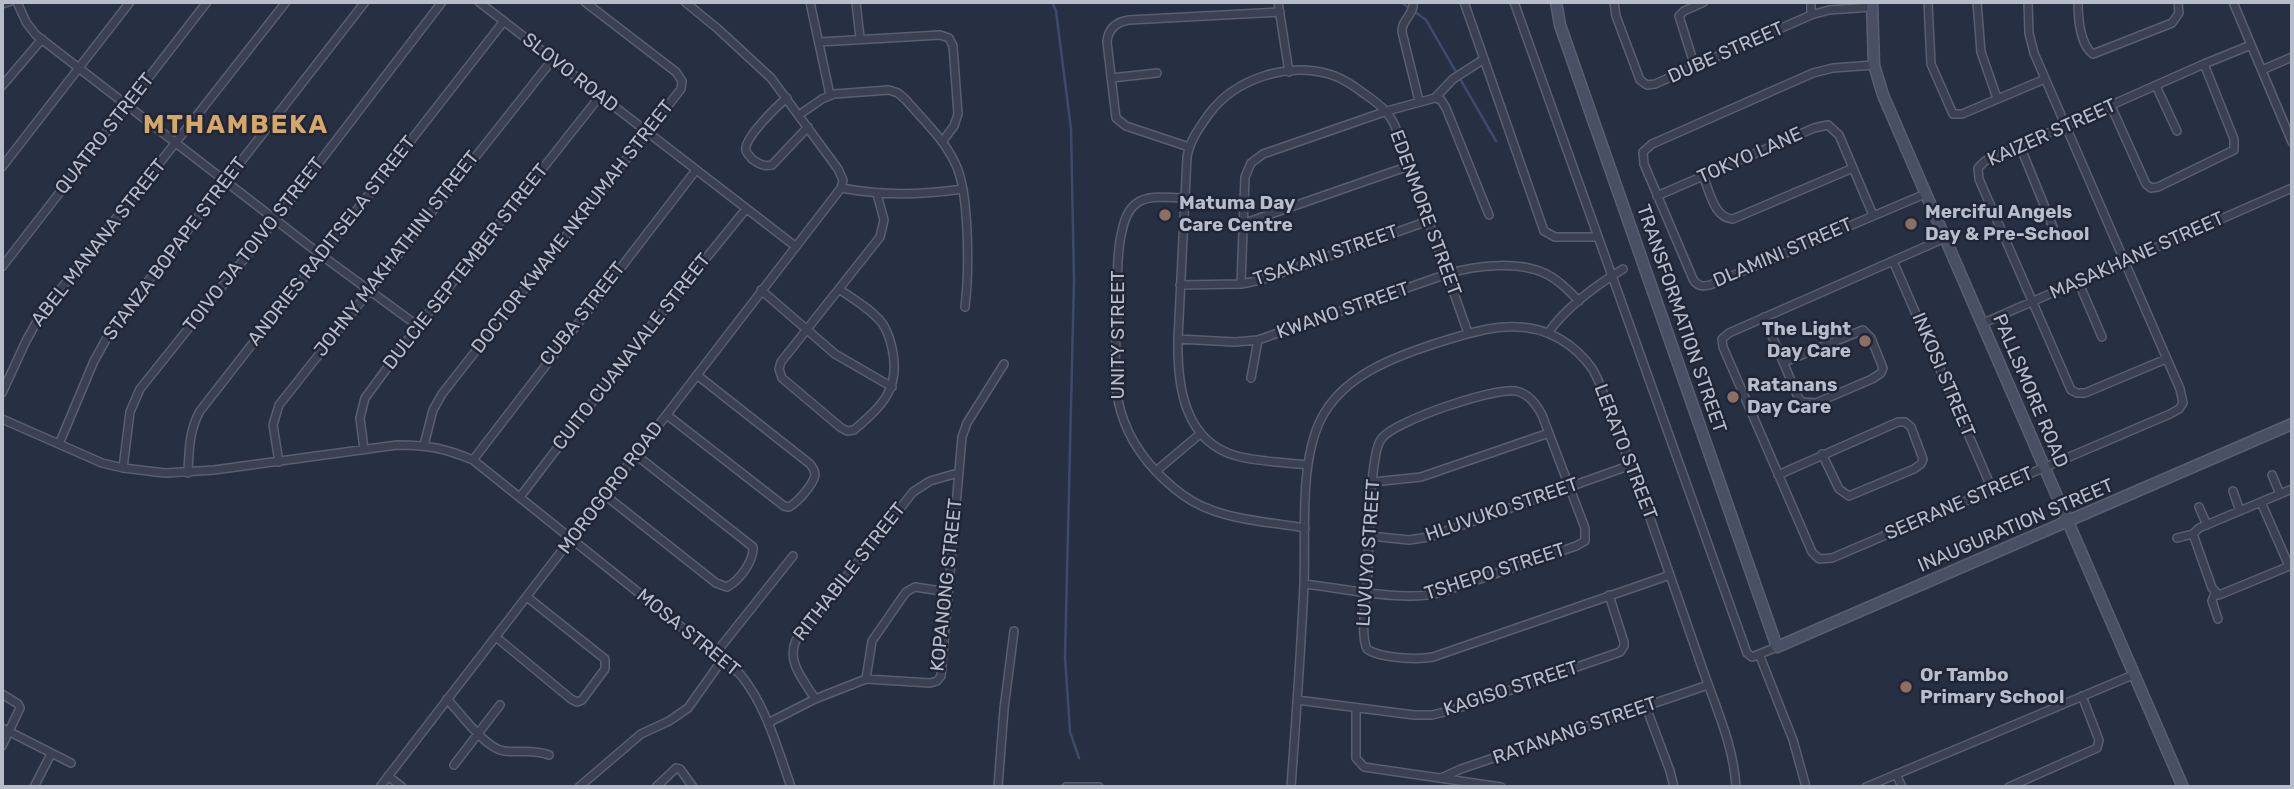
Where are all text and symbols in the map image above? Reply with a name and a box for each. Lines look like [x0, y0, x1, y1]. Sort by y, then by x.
street label: DUBE STREET [1665, 17, 1787, 89]
street label: SLOVO ROAD [518, 29, 622, 117]
street label: QUATRO STREET [51, 69, 159, 199]
street label: KAIZER STREET [1984, 94, 2120, 172]
street label: DOCTOR KWAME NKRUMAH STREET [467, 96, 679, 358]
district label: MTHAMBEKA [144, 109, 328, 141]
street label: TOKYO LANE [1694, 123, 1806, 189]
street label: EDENMORE STREET [1384, 127, 1466, 299]
street label: ANDRIES RADITSELA STREET [243, 132, 421, 350]
street label: JOHNY MAKHATHINI STREET [310, 147, 484, 361]
street label: STANZA BOPAPE STREET [99, 153, 251, 345]
street label: TOIVO JA TOIVO STREET [179, 153, 329, 337]
street label: ABEL MANANA STREET [27, 155, 171, 331]
street label: DULCIE SEPTEMBER STREET [379, 160, 553, 374]
place label: Matuma Day Care Centre [1179, 193, 1295, 237]
street label: TRANSFORMATION STREET [1631, 202, 1731, 436]
place label: Merciful Angels Day & Pre-School [1925, 202, 2089, 246]
marker: Matuma Day Care Centre [1157, 207, 1173, 223]
street label: MASAKHANE STREET [2046, 207, 2228, 305]
street label: DLAMINI STREET [1710, 213, 1856, 293]
marker: Merciful Angels Day & Pre-School [1903, 216, 1919, 232]
street label: TSAKANI STREET [1251, 221, 1401, 291]
street label: CUITO CUANAVALE STREET [548, 249, 716, 455]
street label: CUBA STREET [536, 258, 630, 370]
street label: UNITY STREET [1108, 271, 1130, 399]
street label: KWANO STREET [1274, 278, 1412, 344]
street label: INKOSI STREET [1907, 309, 1979, 441]
street label: PALLSMORE ROAD [1987, 311, 2073, 471]
place label: The Light Day Care [1762, 319, 1851, 363]
marker: The Light Day Care [1857, 333, 1873, 349]
place label: Ratanans Day Care [1747, 375, 1837, 419]
street label: LERATO STREET [1589, 381, 1661, 523]
marker: Ratanans Day Care [1725, 389, 1741, 405]
street label: MOROGORO ROAD [554, 417, 668, 559]
street label: SEERANE STREET [1882, 463, 2036, 545]
street label: HLUVUKO STREET [1422, 473, 1582, 547]
street label: INAUGURATION STREET [1915, 474, 2117, 578]
street label: LUVUYO STREET [1352, 478, 1386, 628]
street label: KOPANONG STREET [927, 497, 967, 673]
street label: RITHABILE STREET [789, 498, 911, 646]
street label: TSHEPO STREET [1422, 538, 1568, 606]
street label: MOSA STREET [632, 584, 744, 682]
street label: KAGISO STREET [1441, 656, 1581, 722]
place label: Or Tambo Primary School [1920, 665, 2064, 709]
marker: Or Tambo Primary School [1898, 679, 1914, 695]
street label: RATANANG STREET [1490, 692, 1660, 770]

